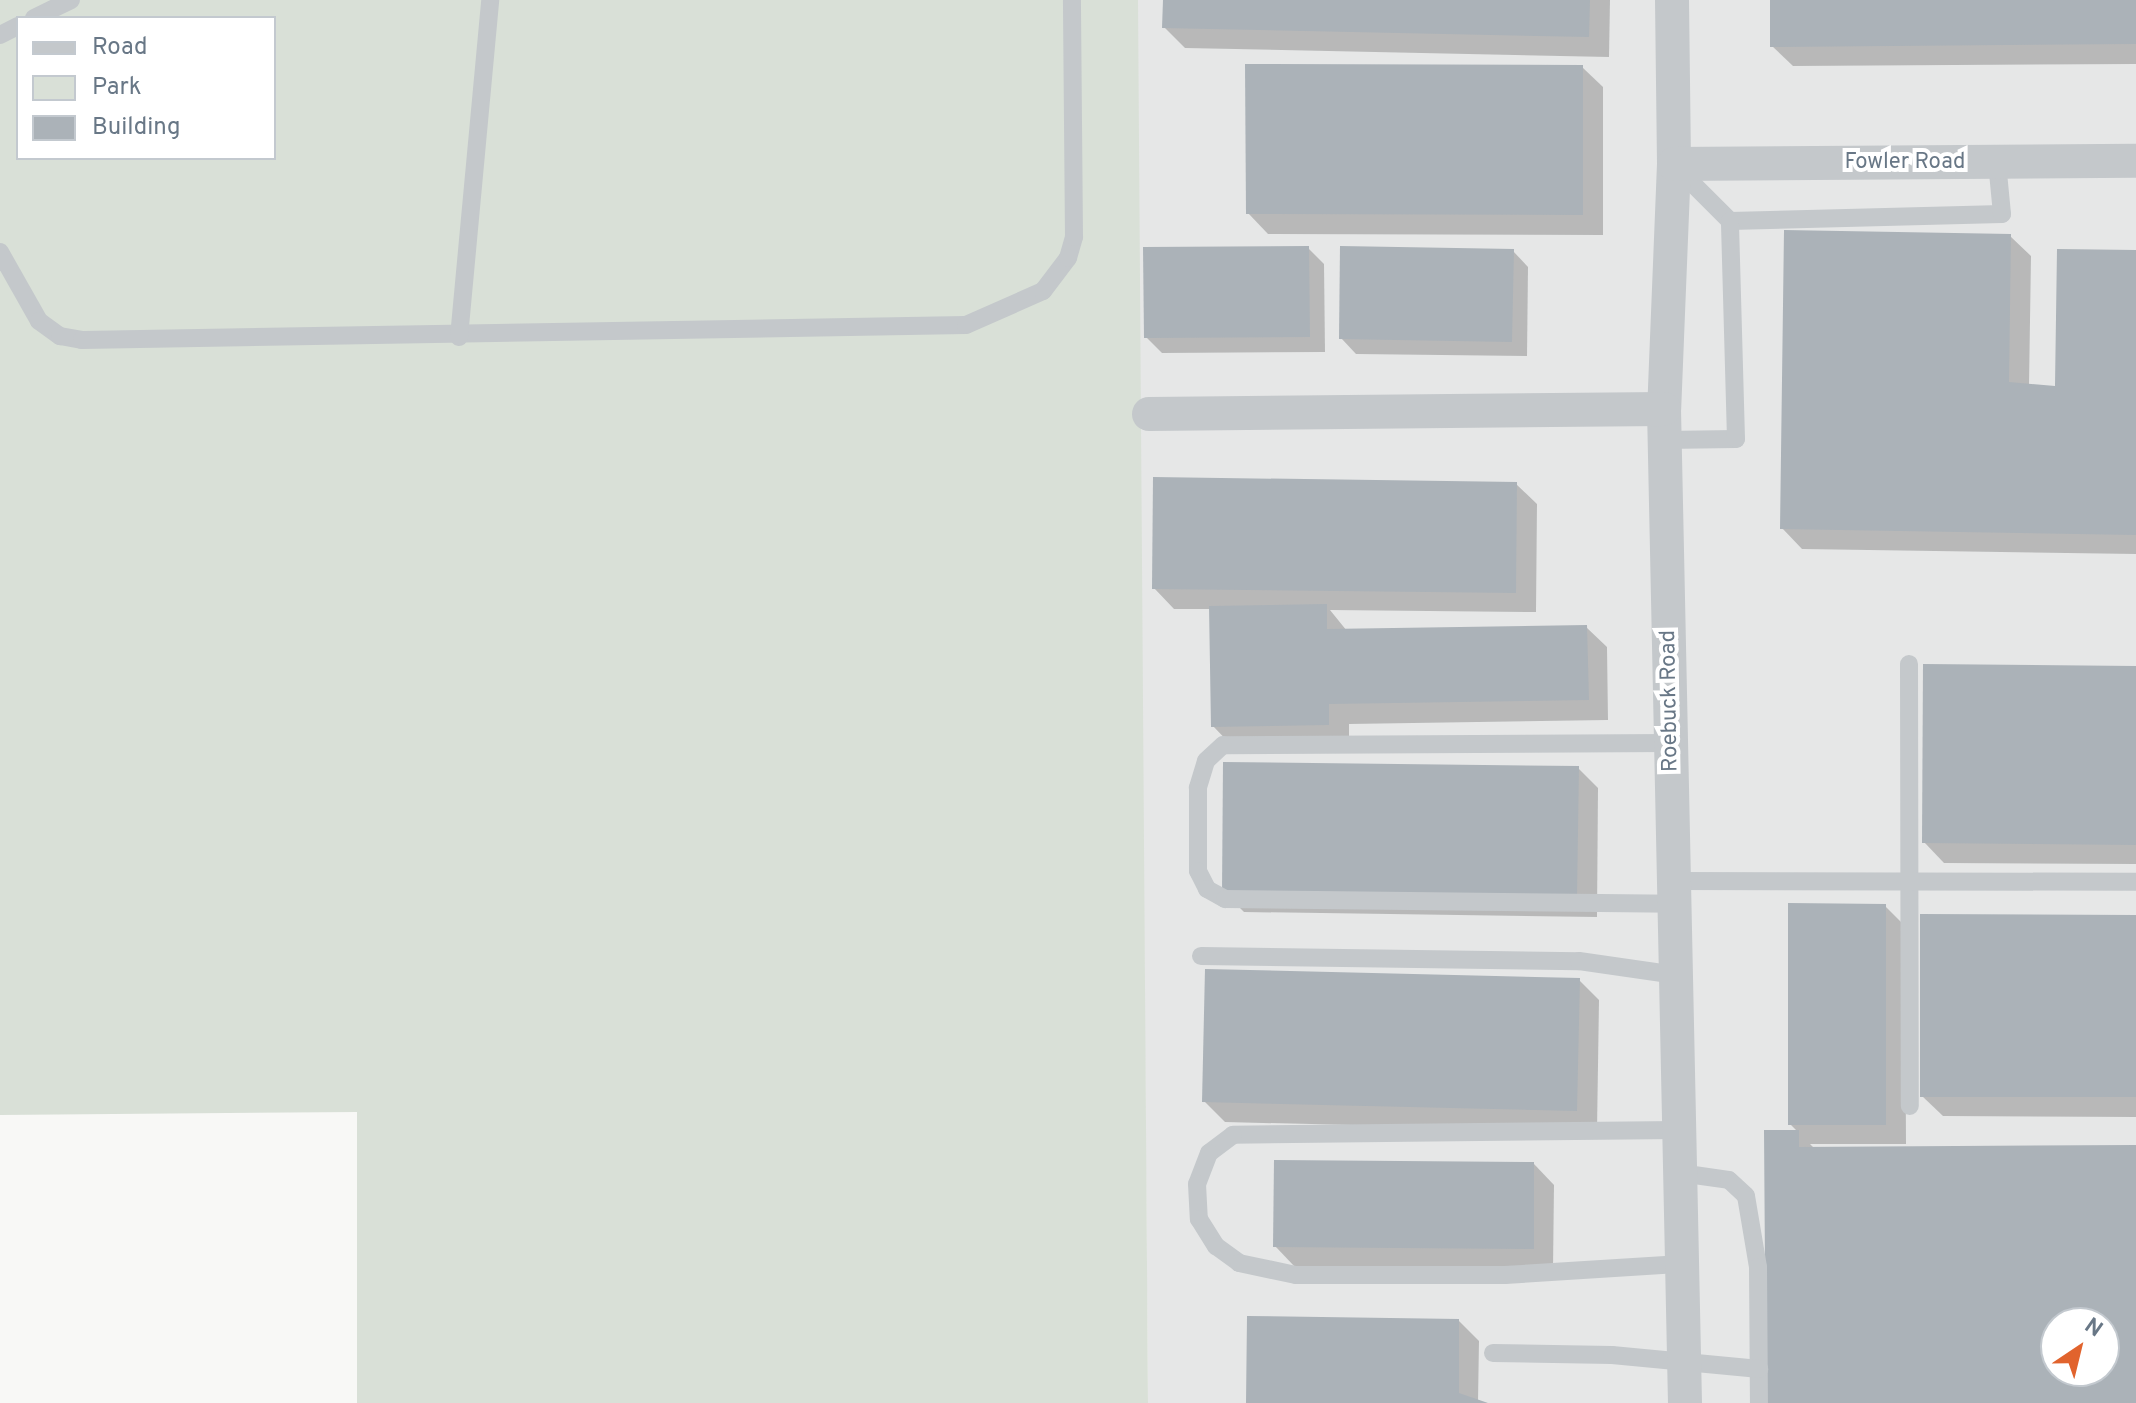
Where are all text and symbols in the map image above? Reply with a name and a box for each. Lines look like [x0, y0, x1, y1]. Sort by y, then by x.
legend [16, 16, 276, 160]
text: Road [92, 33, 148, 63]
text: Park [92, 73, 142, 103]
text: Building [92, 113, 181, 143]
street label: Fowler Road [1845, 150, 1965, 176]
street label: Roebuck Road [1656, 630, 1684, 772]
north arrow [2040, 1307, 2120, 1387]
text: N [2079, 1313, 2107, 1344]

